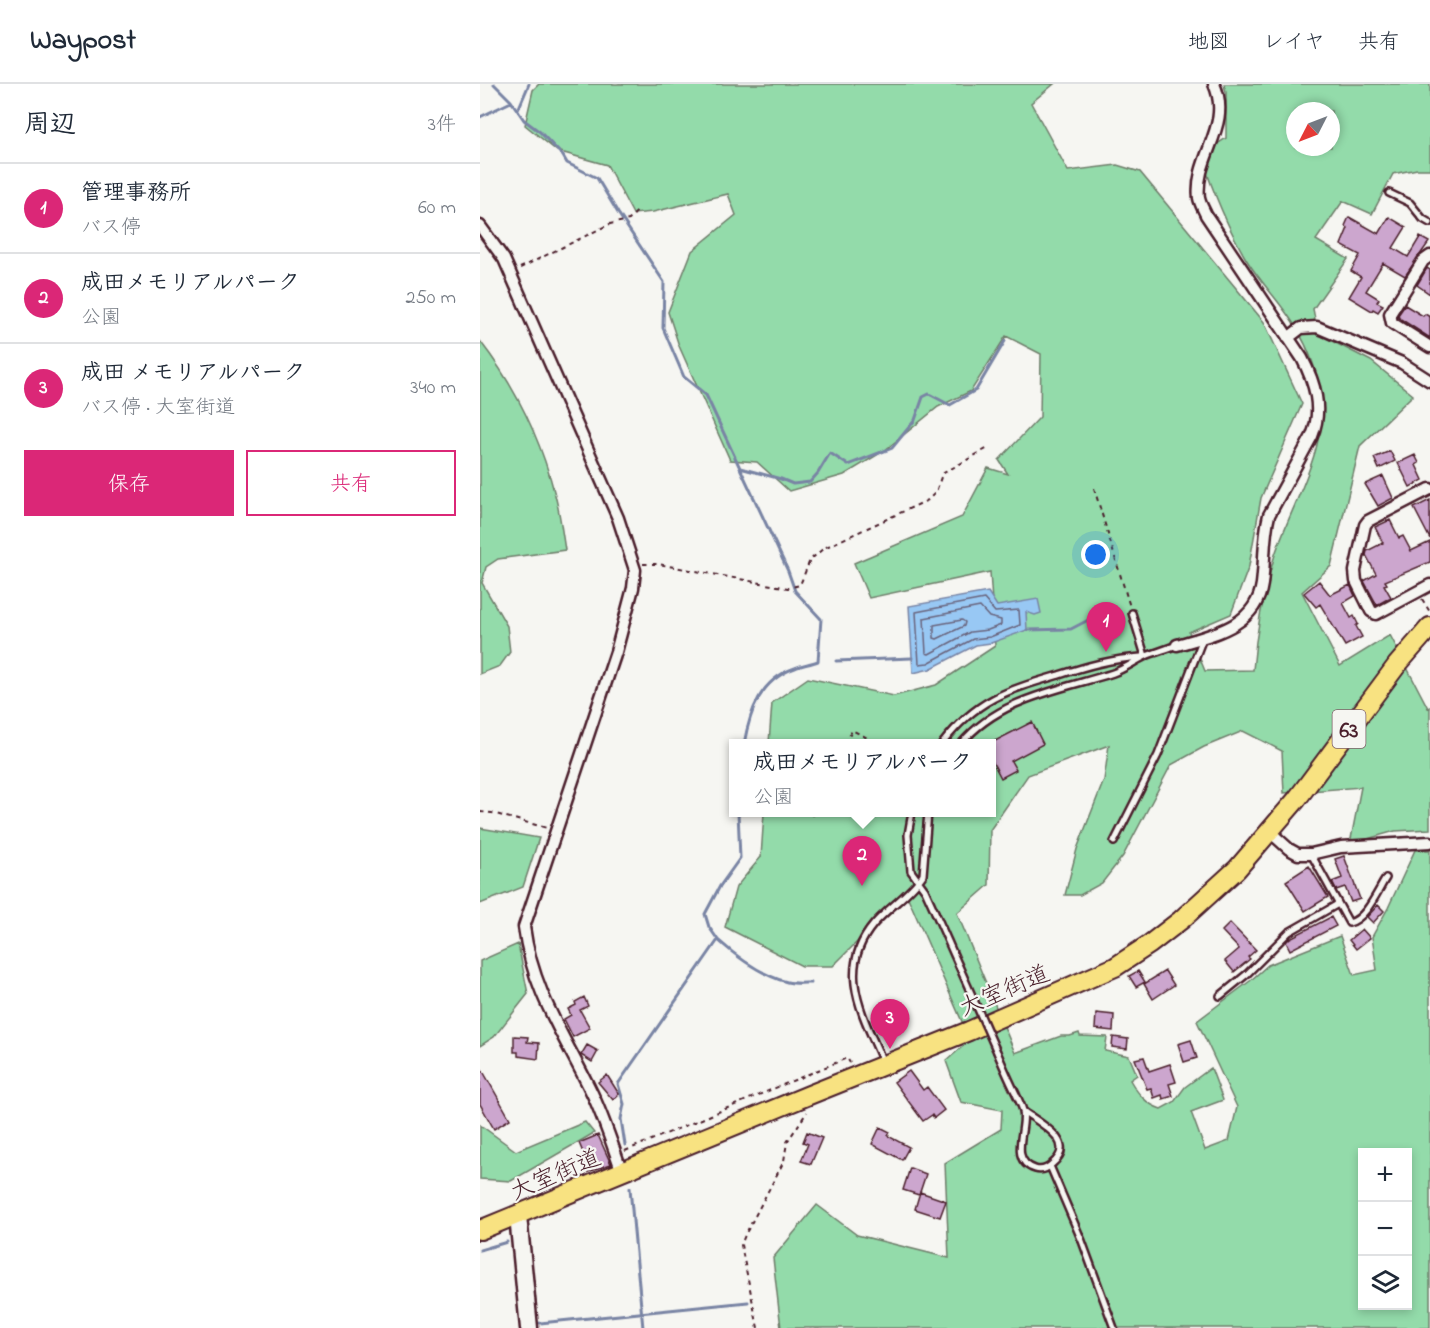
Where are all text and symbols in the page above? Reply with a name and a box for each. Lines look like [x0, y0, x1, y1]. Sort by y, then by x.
text: Waypost [30, 21, 136, 62]
text: 地図 [1188, 28, 1230, 58]
text: レイヤ [1263, 28, 1325, 58]
text: 共有 [1358, 28, 1400, 58]
north arrow [1286, 102, 1340, 156]
text: 周辺 [24, 107, 76, 145]
text: 3件 [428, 111, 456, 140]
text: 管理事務所 [81, 178, 191, 210]
text: 1 [40, 194, 47, 223]
text: 60 m [418, 194, 456, 223]
text: バス停 [81, 214, 141, 243]
text: 成田メモリアルパーク [81, 268, 300, 300]
text: 2 [39, 284, 48, 313]
text: 250 m [405, 284, 456, 313]
text: 公園 [81, 304, 121, 333]
text: 成田 メモリアルパーク [81, 358, 305, 390]
text: 3 [39, 374, 48, 403]
text: 340 m [410, 374, 456, 403]
text: バス停 · 大室街道 [81, 394, 235, 423]
button: 保存 [24, 450, 234, 516]
button: 共有 [246, 450, 456, 516]
your location [1081, 540, 1110, 569]
pin: 1 [1086, 602, 1126, 652]
road number: 63 [1332, 710, 1366, 748]
popup [729, 739, 996, 817]
text: 成田メモリアルパーク [753, 748, 972, 780]
text: 公園 [753, 784, 793, 813]
pin: 2 [842, 836, 881, 886]
street label: 大室街道 [954, 957, 1056, 1027]
pin: 3 [870, 1000, 910, 1049]
street label: 大室街道 [505, 1141, 607, 1211]
map controls [1358, 1148, 1412, 1310]
button: + [1358, 1148, 1412, 1202]
button: − [1358, 1202, 1412, 1256]
button: layers [1358, 1256, 1412, 1310]

